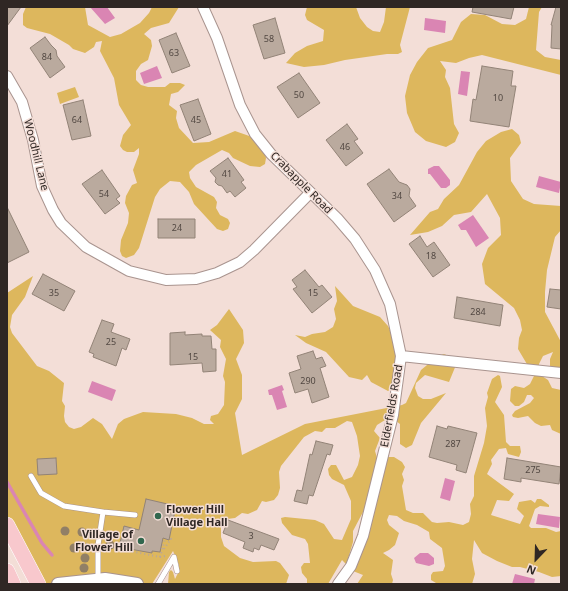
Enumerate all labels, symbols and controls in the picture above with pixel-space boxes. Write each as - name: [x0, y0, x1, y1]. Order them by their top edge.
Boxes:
- house number: 58: [264, 34, 274, 44]
- house number: 63: [169, 48, 179, 58]
- house number: 84: [42, 52, 52, 62]
- house number: 50: [294, 90, 304, 100]
- house number: 10: [493, 93, 503, 103]
- house number: 64: [72, 115, 82, 125]
- house number: 45: [191, 115, 201, 125]
- street label: Woodhill Lane: [21, 118, 51, 192]
- house number: 46: [340, 142, 350, 152]
- street label: Crabapple Road: [267, 149, 335, 217]
- house number: 41: [222, 169, 232, 179]
- house number: 54: [99, 189, 109, 199]
- house number: 34: [392, 191, 402, 201]
- house number: 24: [172, 223, 182, 233]
- house number: 18: [426, 251, 436, 261]
- house number: 35: [49, 288, 59, 298]
- house number: 15: [308, 288, 318, 298]
- house number: 284: [470, 307, 486, 317]
- house number: 25: [106, 337, 116, 347]
- house number: 15: [188, 352, 198, 362]
- street label: Elderfields Road: [378, 364, 406, 448]
- house number: 290: [300, 376, 316, 386]
- house number: 287: [445, 439, 461, 449]
- house number: 275: [525, 465, 541, 475]
- place label: Flower Hill Village Hall: [166, 503, 228, 529]
- marker: Flower Hill Village Hall: [153, 511, 163, 521]
- place label: Village of Flower Hill: [75, 528, 133, 554]
- house number: 3: [248, 531, 254, 541]
- marker: Village of Flower Hill: [136, 536, 146, 546]
- north arrow: [516, 539, 556, 579]
- text: N: [524, 562, 538, 579]

